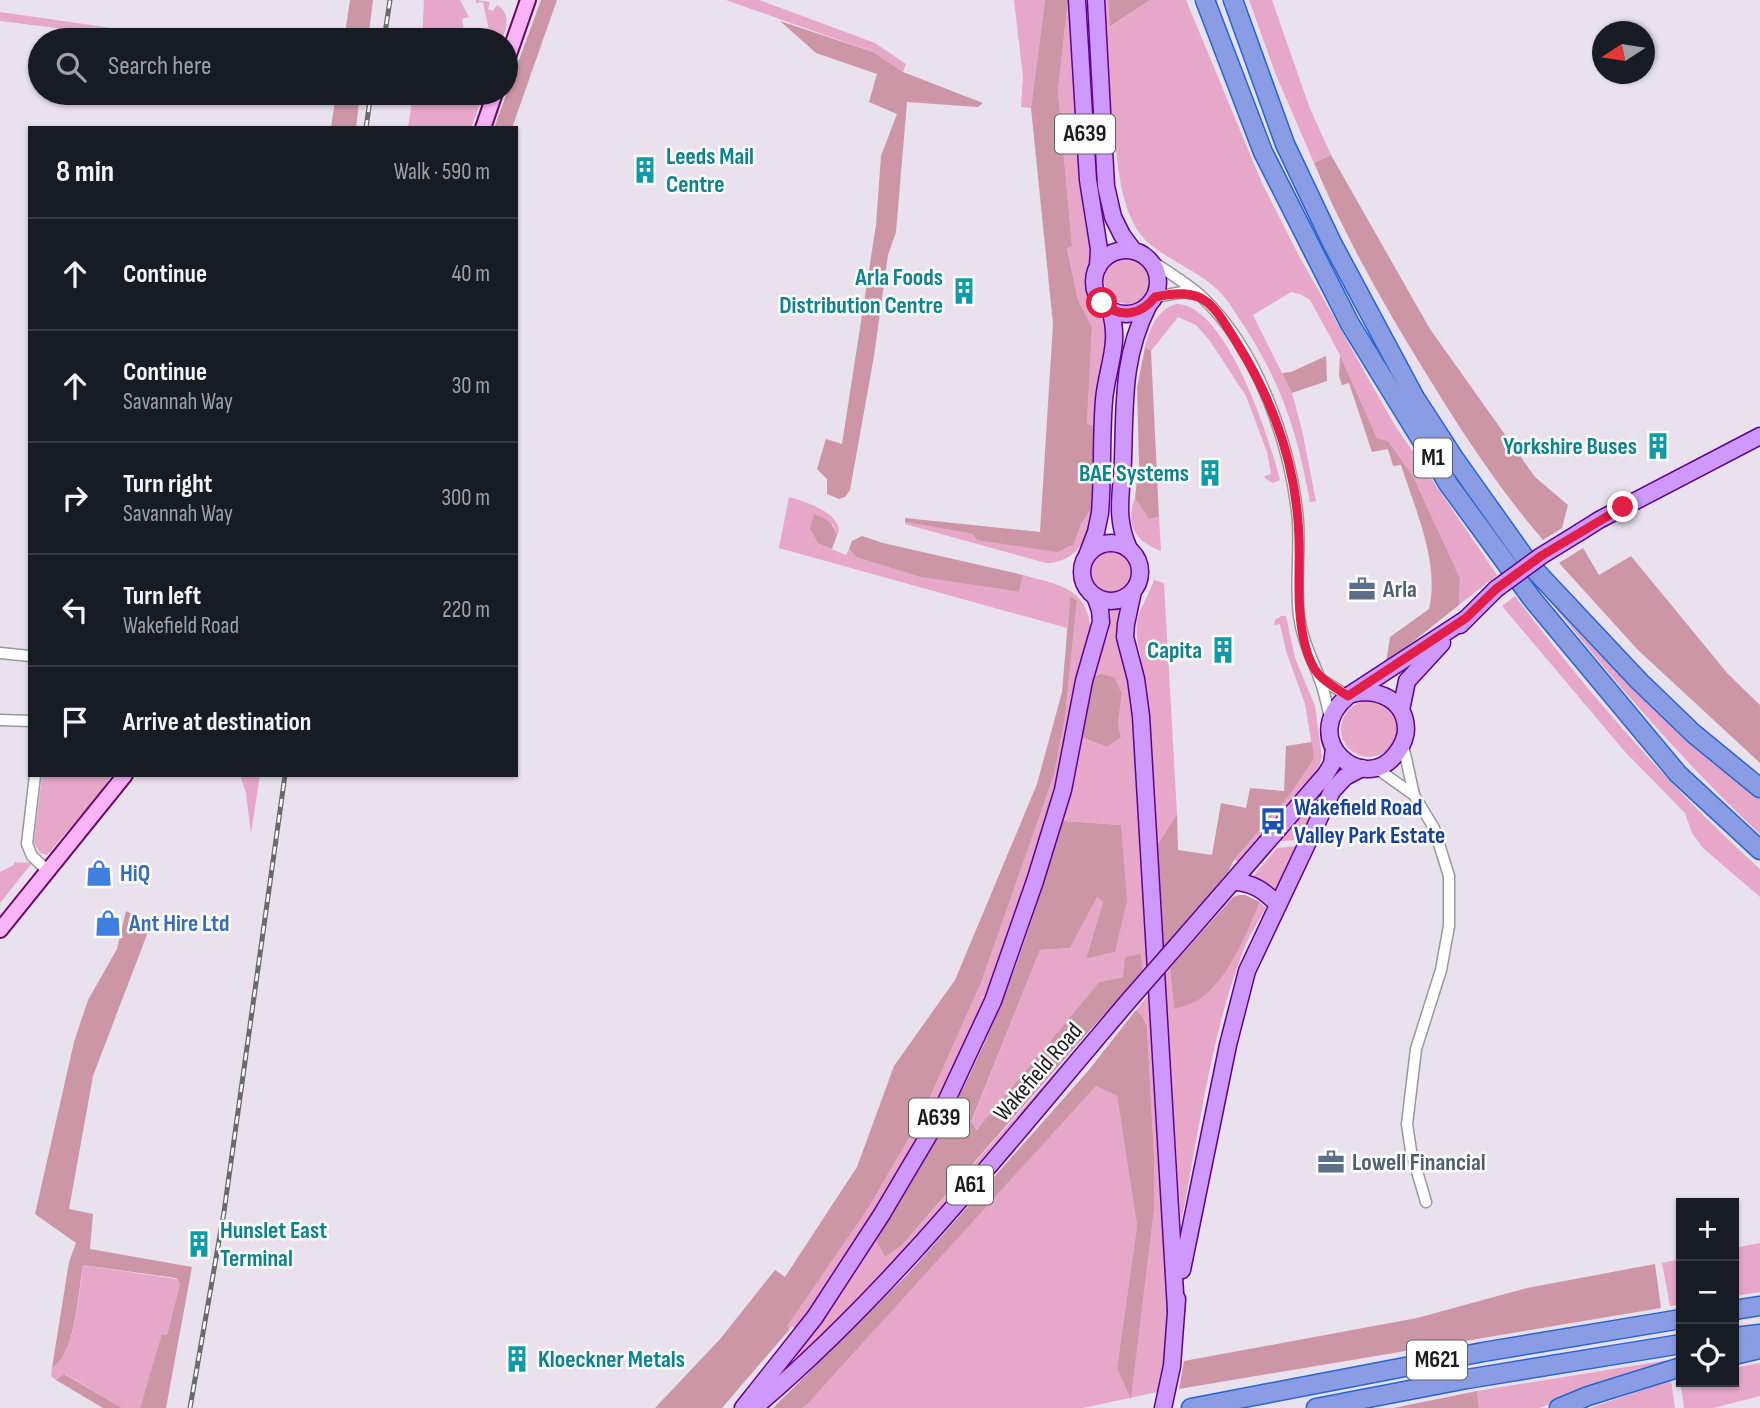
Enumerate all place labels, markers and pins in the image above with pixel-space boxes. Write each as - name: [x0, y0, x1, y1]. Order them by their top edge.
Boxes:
- place label: Leeds Mail Centre: [666, 142, 754, 199]
- building icon: Leeds Mail Centre: [630, 155, 660, 185]
- place label: Arla Foods Distribution Centre: [779, 263, 943, 320]
- building icon: Arla Foods Distribution Centre: [949, 276, 979, 306]
- building icon: Yorkshire Buses: [1643, 431, 1673, 461]
- place label: Yorkshire Buses: [1503, 432, 1637, 461]
- building icon: BAE Systems: [1195, 458, 1225, 488]
- place label: BAE Systems: [1079, 459, 1189, 488]
- office icon: Arla: [1347, 574, 1377, 604]
- place label: Arla: [1382, 575, 1417, 604]
- building icon: Capita: [1208, 635, 1238, 665]
- place label: Capita: [1147, 636, 1202, 665]
- place label: Wakefield Road Valley Park Estate: [1294, 793, 1445, 850]
- bus stop icon: Wakefield Road Valley Park Estate: [1258, 806, 1288, 836]
- shop icon: HiQ: [84, 858, 114, 888]
- place label: HiQ: [120, 859, 150, 888]
- shop icon: Ant Hire Ltd: [93, 908, 123, 938]
- place label: Ant Hire Ltd: [128, 909, 229, 938]
- office icon: Lowell Financial: [1316, 1147, 1346, 1177]
- place label: Lowell Financial: [1352, 1148, 1486, 1177]
- place label: Hunslet East Terminal: [220, 1216, 327, 1273]
- building icon: Hunslet East Terminal: [184, 1229, 214, 1259]
- building icon: Kloeckner Metals: [502, 1344, 532, 1374]
- place label: Kloeckner Metals: [538, 1345, 685, 1374]

